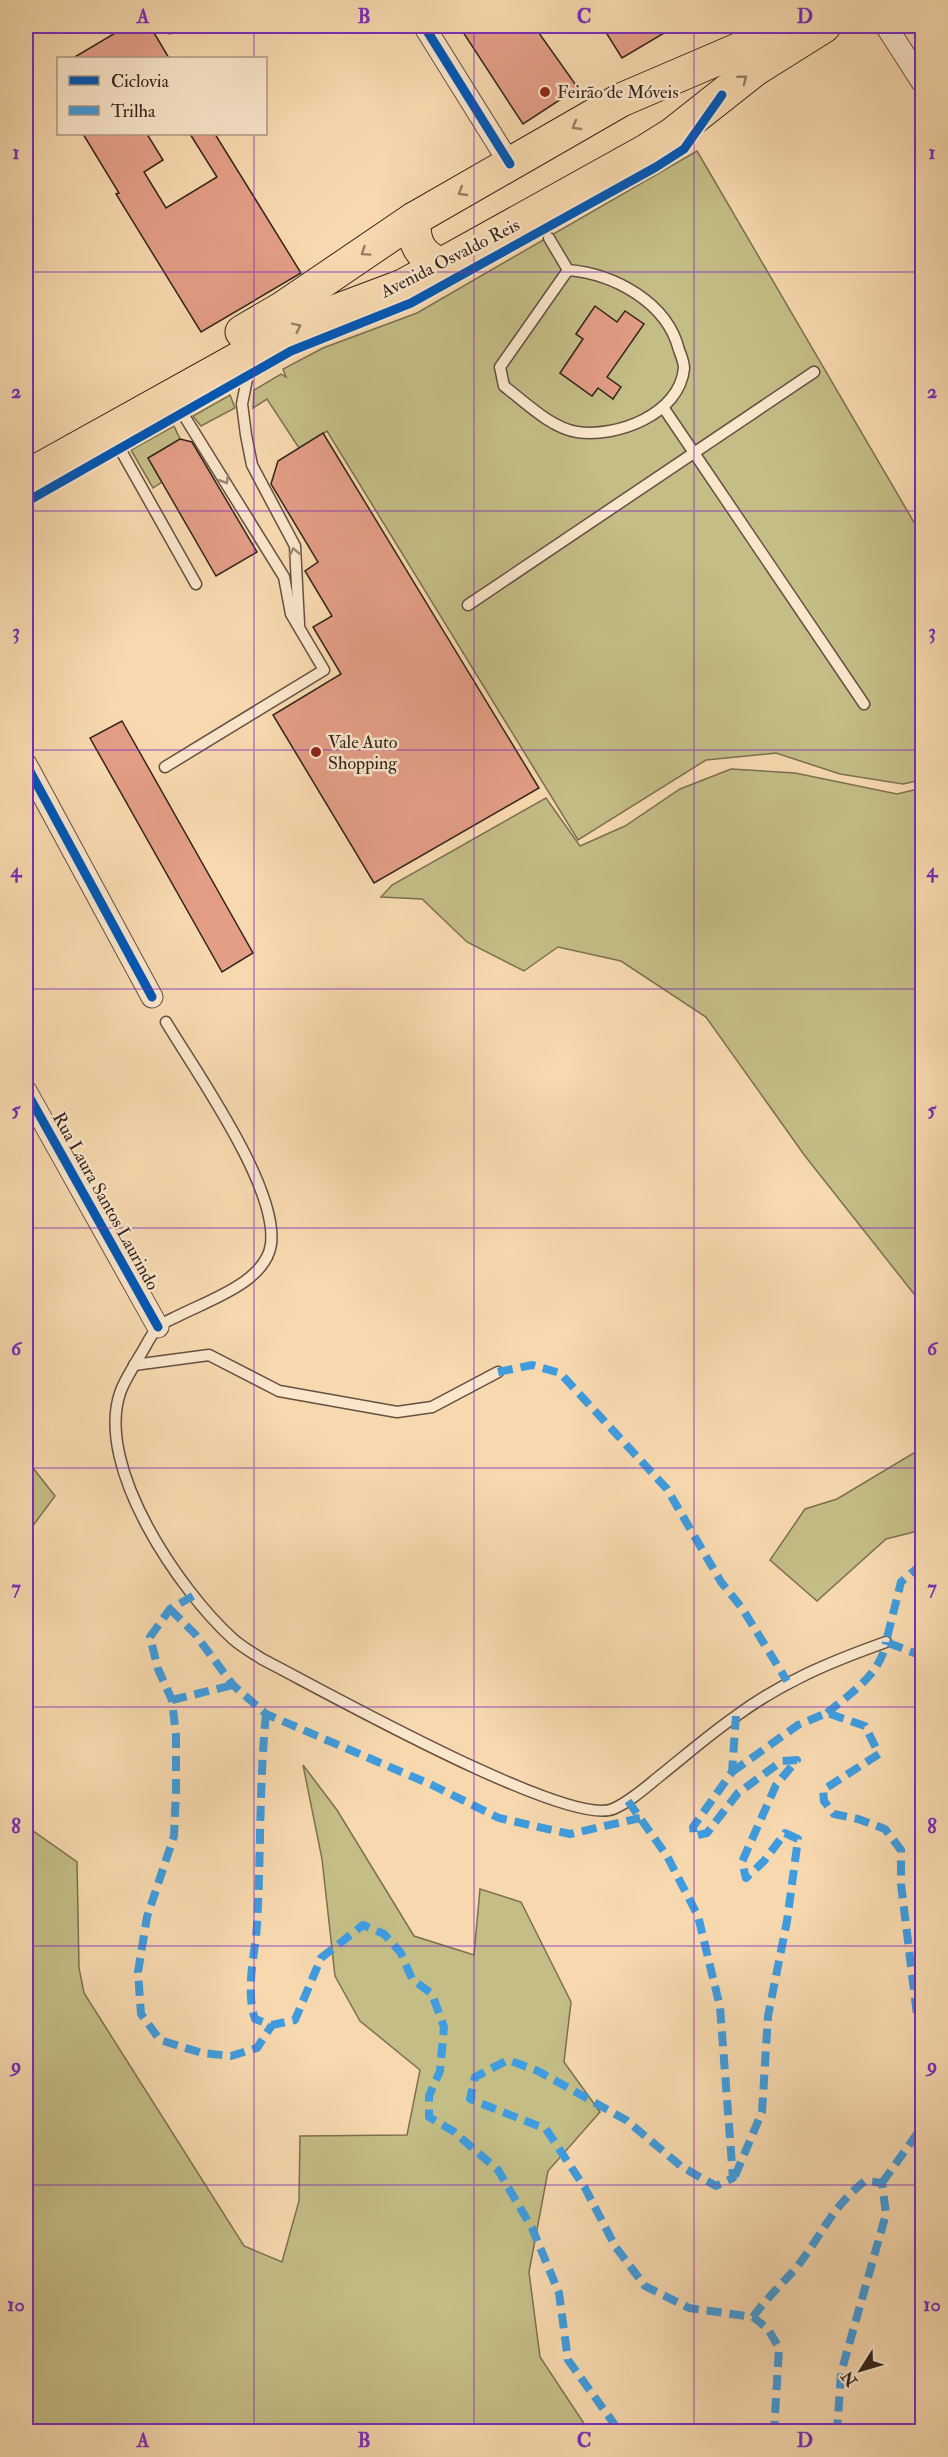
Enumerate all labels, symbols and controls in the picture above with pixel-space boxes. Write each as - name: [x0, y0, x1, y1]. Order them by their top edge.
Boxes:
- text: A: [136, 4, 150, 29]
- text: B: [357, 4, 371, 29]
- text: C: [577, 4, 591, 29]
- text: D: [797, 4, 813, 29]
- legend: [57, 57, 267, 135]
- text: Ciclovia: [111, 70, 170, 93]
- one-way arrow: [737, 75, 748, 86]
- place label: Feirão de Móveis: [557, 81, 679, 104]
- marker: Feirão de Móveis: [538, 85, 552, 99]
- text: Trilha: [111, 100, 156, 123]
- one-way arrow: [572, 119, 582, 130]
- text: 1: [12, 140, 20, 165]
- text: 1: [928, 140, 936, 165]
- one-way arrow: [458, 184, 468, 196]
- street label: Avenida Osvaldo Reis: [376, 213, 524, 304]
- one-way arrow: [361, 245, 372, 256]
- one-way arrow: [291, 323, 302, 334]
- text: 2: [11, 379, 21, 404]
- text: 2: [927, 379, 937, 404]
- one-way arrow: [218, 474, 229, 484]
- one-way arrow: [289, 547, 302, 557]
- text: 3: [12, 619, 20, 644]
- text: 3: [928, 619, 936, 644]
- place label: Vale Auto Shopping: [328, 731, 398, 775]
- marker: Vale Auto Shopping: [309, 745, 323, 759]
- text: 4: [10, 858, 23, 883]
- text: 4: [926, 858, 939, 883]
- text: 5: [12, 1097, 22, 1122]
- text: 5: [928, 1097, 938, 1122]
- street label: Rua Laura Santos Laurindo: [47, 1108, 164, 1295]
- text: 6: [11, 1336, 23, 1361]
- text: 6: [927, 1336, 939, 1361]
- text: 7: [11, 1575, 21, 1600]
- text: 7: [927, 1575, 937, 1600]
- text: 8: [11, 1814, 21, 1839]
- text: 8: [927, 1814, 937, 1839]
- text: 9: [9, 2053, 21, 2078]
- text: 9: [925, 2053, 937, 2078]
- text: 10: [7, 2292, 25, 2317]
- text: 10: [923, 2292, 941, 2317]
- north arrow: [831, 2340, 891, 2400]
- text: N: [837, 2366, 863, 2391]
- text: A: [136, 2428, 150, 2453]
- text: B: [357, 2428, 371, 2453]
- text: C: [577, 2428, 591, 2453]
- text: D: [797, 2428, 813, 2453]

